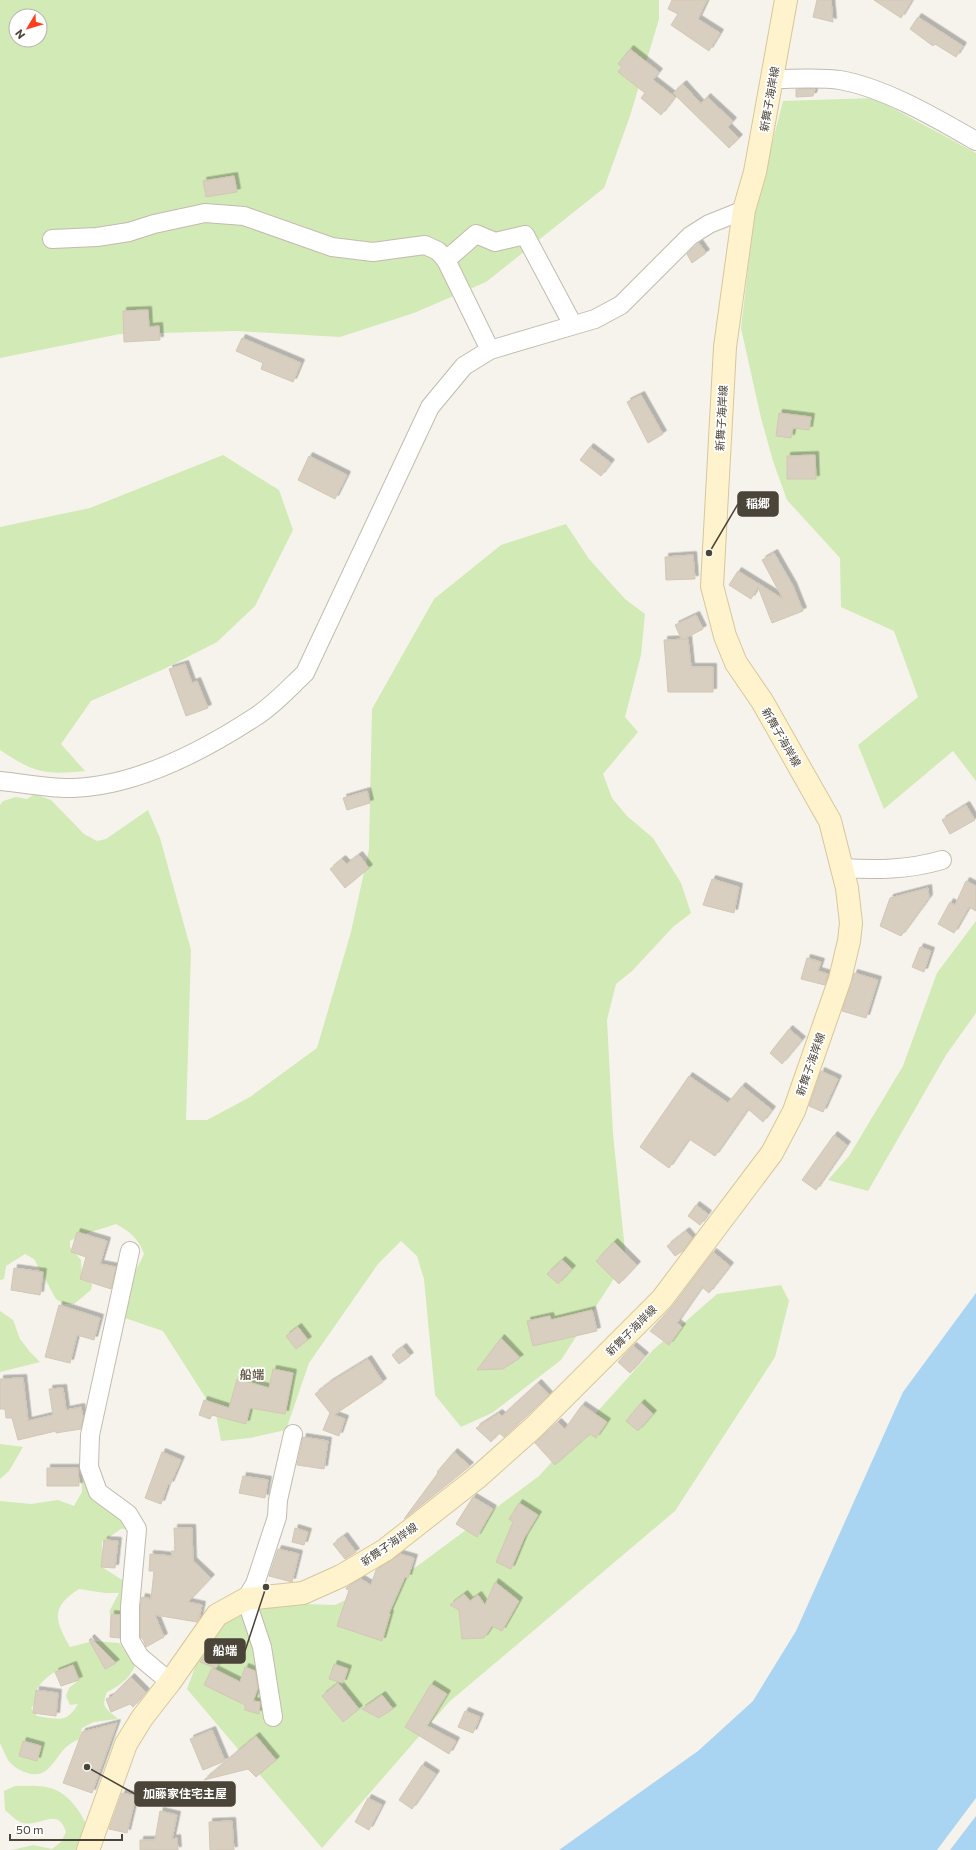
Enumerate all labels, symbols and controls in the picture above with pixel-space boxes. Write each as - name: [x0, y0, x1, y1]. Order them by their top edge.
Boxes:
- north arrow: [8, 8, 48, 48]
- text: N: [12, 27, 27, 42]
- street label: 新舞子海岸線: [757, 65, 781, 133]
- street label: 新舞子海岸線: [713, 385, 729, 451]
- callout: 稲郷: [738, 492, 778, 516]
- text: 稲郷: [746, 496, 770, 510]
- street label: 新舞子海岸線: [760, 705, 804, 769]
- street label: 新舞子海岸線: [793, 1031, 827, 1097]
- street label: 新舞子海岸線: [603, 1302, 659, 1358]
- district label: 船端: [240, 1367, 264, 1381]
- street label: 新舞子海岸線: [358, 1520, 420, 1568]
- callout: 船端: [205, 1639, 245, 1663]
- text: 船端: [213, 1643, 237, 1657]
- callout: 加藤家住宅主屋: [135, 1782, 235, 1806]
- text: 加藤家住宅主屋: [143, 1786, 227, 1800]
- scale bar: [10, 1816, 122, 1842]
- text: 50 m: [16, 1822, 44, 1836]

